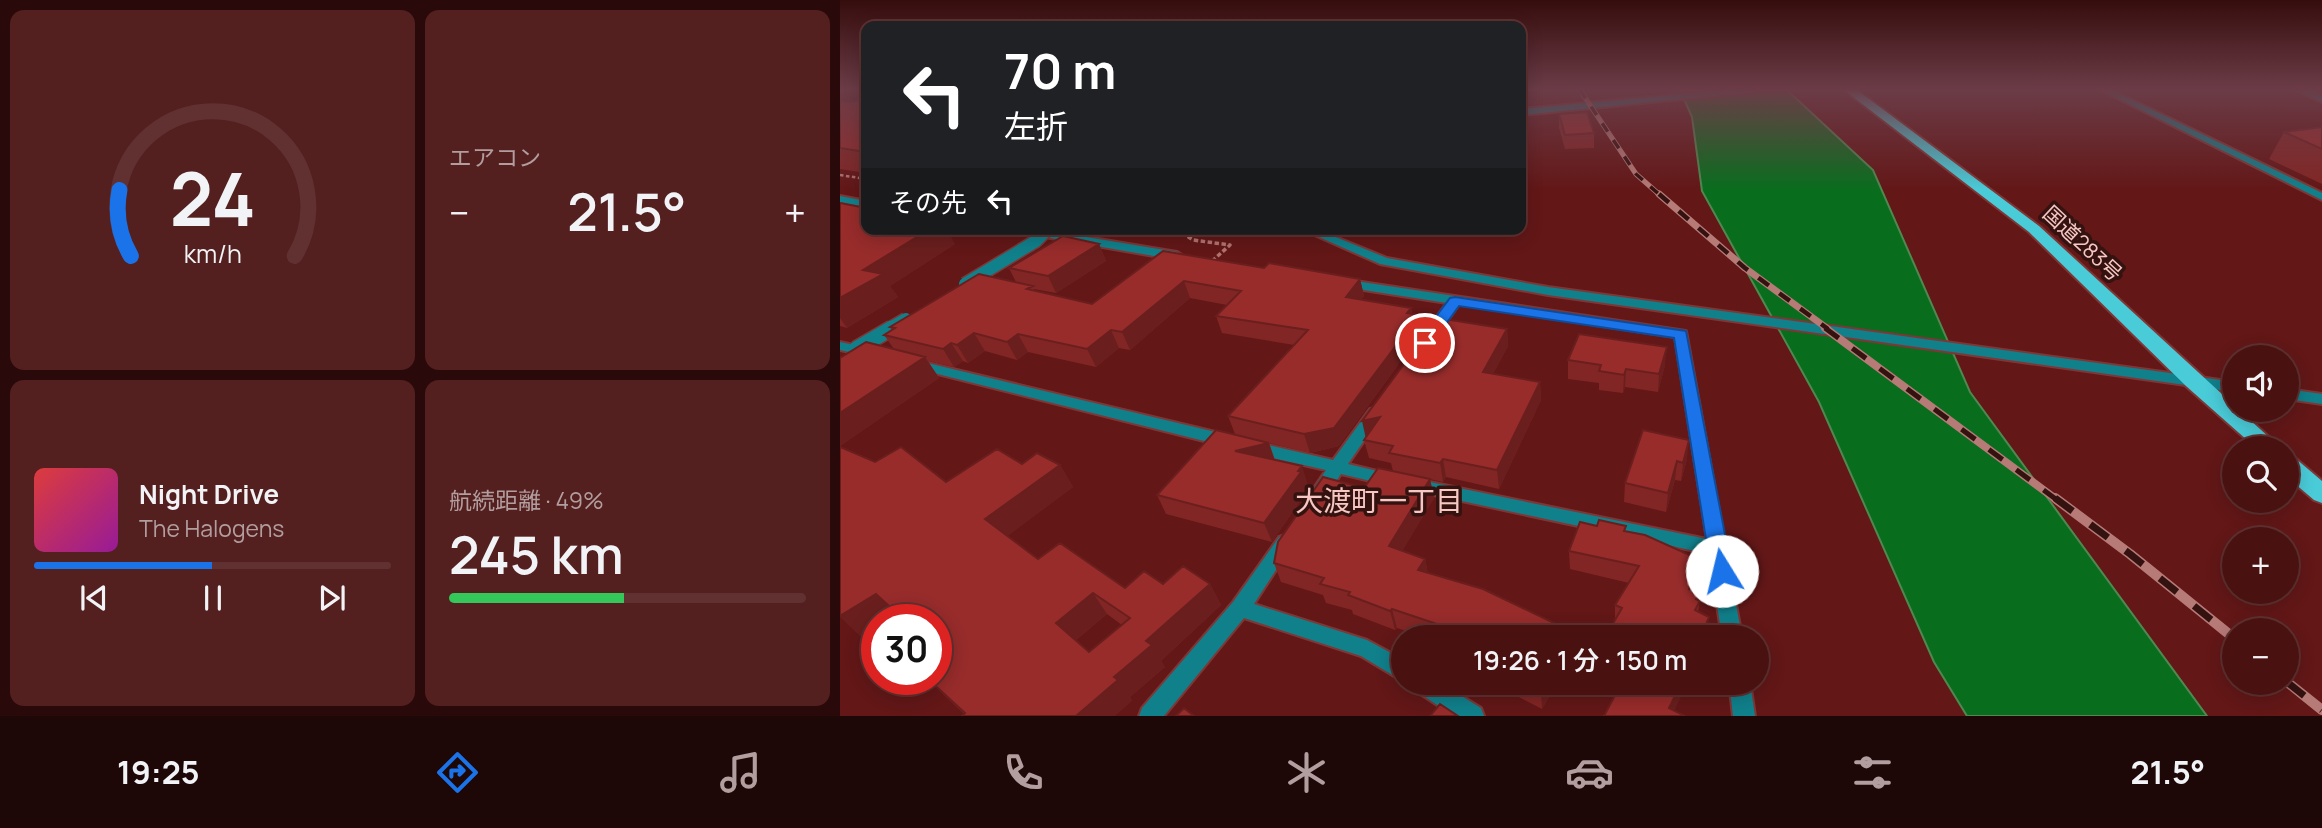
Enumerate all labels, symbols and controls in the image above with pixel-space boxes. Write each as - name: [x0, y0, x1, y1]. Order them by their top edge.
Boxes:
- text: 70 m: [1004, 37, 1116, 104]
- icon: left: [889, 49, 980, 140]
- text: 左折: [1004, 104, 1068, 148]
- text: エアコン: [449, 141, 541, 173]
- text: 24: [169, 148, 256, 248]
- text: 21.5°: [567, 176, 686, 247]
- icon: left: [981, 182, 1019, 220]
- text: その先: [889, 184, 967, 220]
- text: −: [449, 186, 470, 238]
- text: +: [784, 186, 806, 238]
- street label: 国道283号: [2037, 199, 2129, 287]
- text: km/h: [183, 236, 242, 271]
- pin: [1395, 313, 1455, 373]
- icon: arrive: [1406, 324, 1444, 362]
- map controls: [2222, 345, 2299, 695]
- button: sound: [2222, 345, 2299, 422]
- button: search: [2222, 436, 2299, 513]
- text: Night Drive: [139, 476, 279, 512]
- district label: 大渡町一丁目: [1295, 481, 1463, 519]
- text: 航続距離 · 49%: [449, 484, 604, 516]
- text: The Halogens: [139, 512, 284, 544]
- text: 245 km: [449, 519, 624, 590]
- button: +: [2222, 527, 2299, 604]
- position arrow: [1685, 534, 1759, 608]
- icon: previous: [75, 579, 113, 617]
- icon: pause: [194, 579, 232, 617]
- icon: next: [313, 579, 351, 617]
- speed limit sign: 30: [861, 604, 952, 695]
- button: −: [2222, 618, 2299, 695]
- text: 19:26 · 1 分 · 150 m: [1473, 642, 1687, 678]
- icon: directions: [433, 748, 482, 797]
- icon: music: [716, 748, 765, 797]
- icon: phone: [999, 748, 1048, 797]
- icon: climate: [1282, 748, 1331, 797]
- icon: car: [1565, 748, 1614, 797]
- icon: filters: [1848, 748, 1897, 797]
- text: 19:25: [117, 750, 200, 794]
- text: 21.5°: [2130, 750, 2205, 794]

